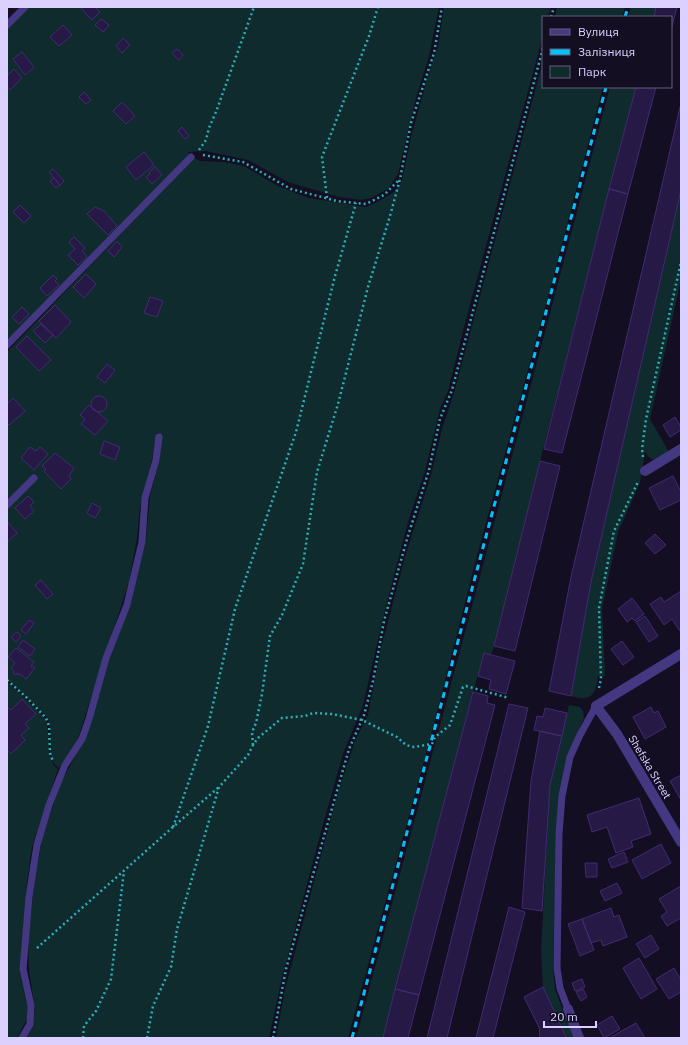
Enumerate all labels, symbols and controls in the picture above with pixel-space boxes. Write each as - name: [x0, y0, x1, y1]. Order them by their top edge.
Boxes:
- legend: [542, 16, 672, 88]
- text: Вулиця: [578, 24, 619, 39]
- text: Залізниця: [578, 44, 635, 59]
- text: Парк: [578, 64, 607, 79]
- street label: Shefska Street: [625, 733, 675, 802]
- scale bar: [544, 1003, 596, 1029]
- text: 20 m: [550, 1009, 578, 1024]

